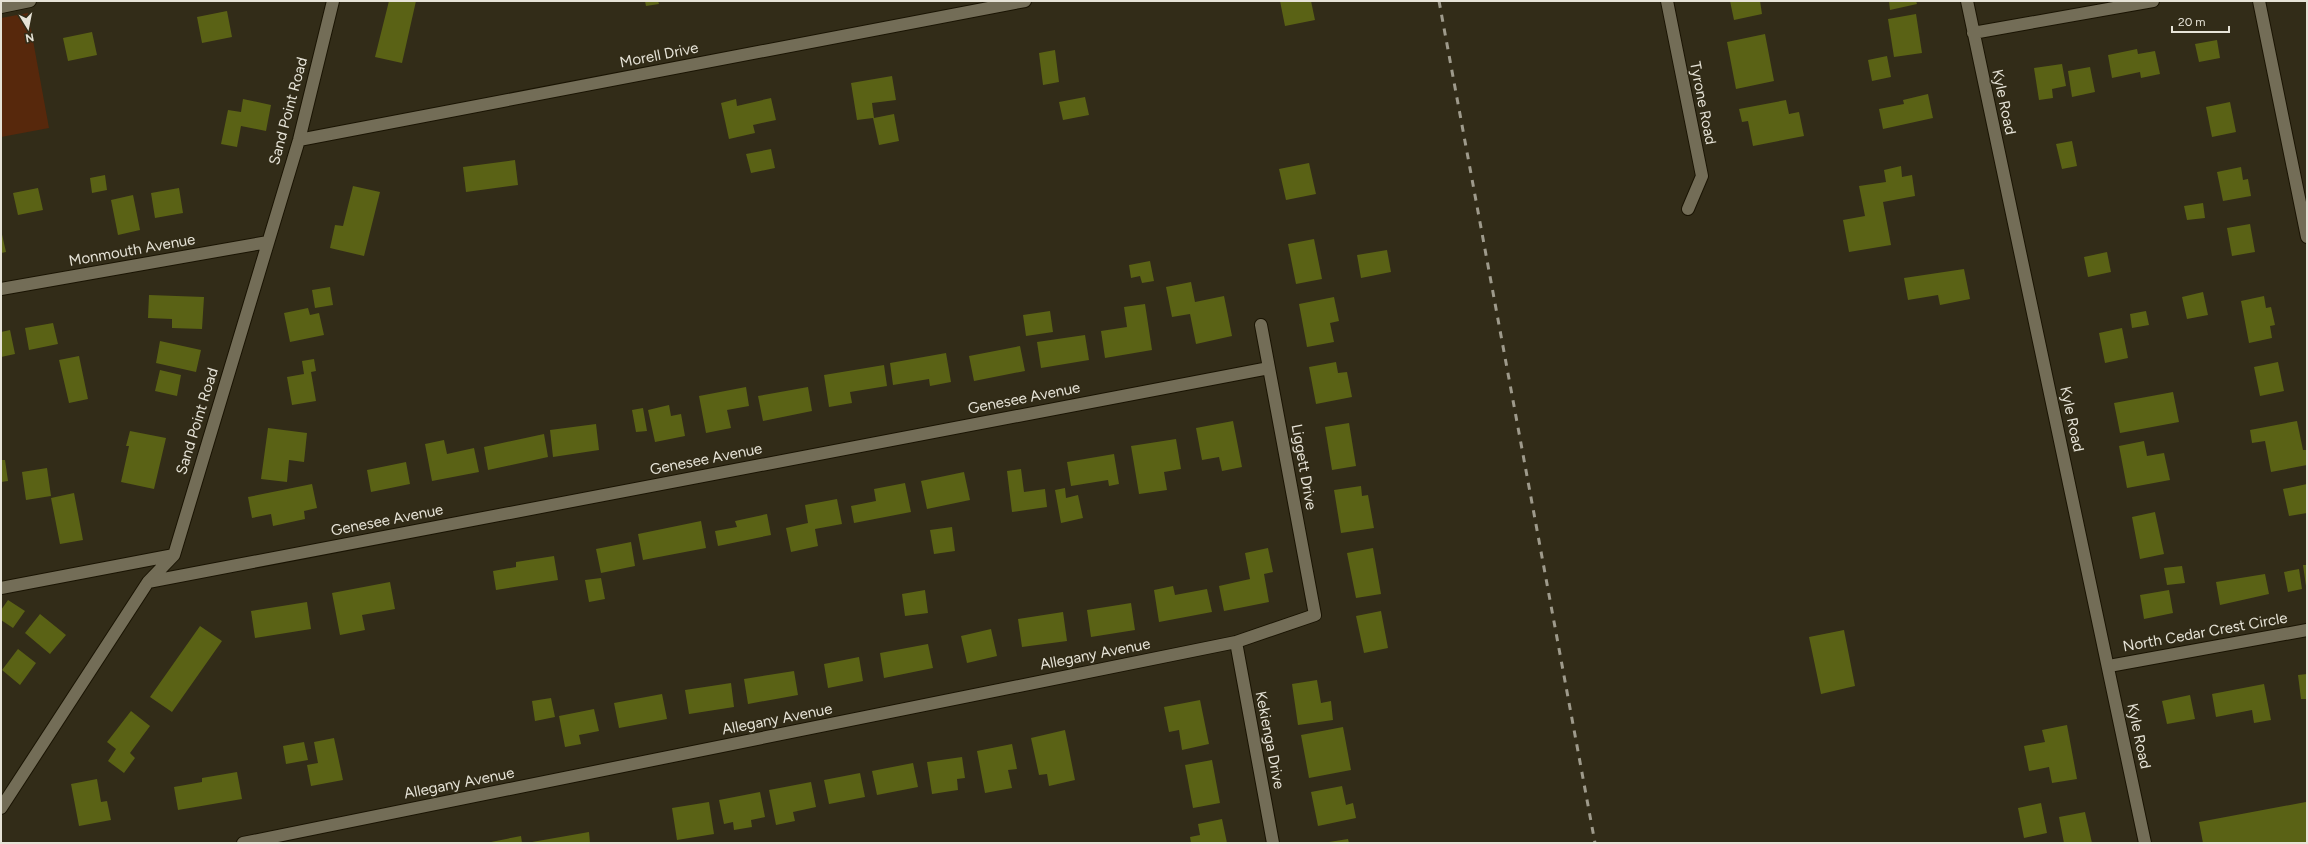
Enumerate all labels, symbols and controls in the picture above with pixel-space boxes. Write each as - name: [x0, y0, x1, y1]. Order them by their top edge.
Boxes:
- north arrow: [8, 8, 48, 48]
- scale bar: [2172, 8, 2229, 34]
- text: 20 m: [2178, 15, 2206, 29]
- text: N: [24, 30, 35, 44]
- street label: Morell Drive: [618, 39, 700, 71]
- street label: Sand Point Road: [265, 55, 311, 167]
- street label: Tyrone Road: [1686, 60, 1720, 146]
- street label: Kyle Road: [1988, 68, 2020, 136]
- street label: Monmouth Avenue: [67, 230, 197, 270]
- street label: Sand Point Road: [172, 365, 222, 477]
- street label: Genesee Avenue: [966, 378, 1082, 418]
- street label: Kyle Road: [2056, 385, 2088, 453]
- street label: Liggett Drive: [1288, 423, 1320, 511]
- street label: Genesee Avenue: [648, 439, 764, 479]
- street label: Genesee Avenue: [329, 500, 445, 540]
- street label: North Cedar Crest Circle: [2121, 609, 2289, 655]
- street label: Allegany Avenue: [1038, 634, 1152, 674]
- street label: Kekienga Drive: [1252, 690, 1288, 790]
- street label: Allegany Avenue: [720, 699, 834, 739]
- street label: Kyle Road: [2123, 702, 2155, 770]
- street label: Allegany Avenue: [402, 763, 516, 803]

